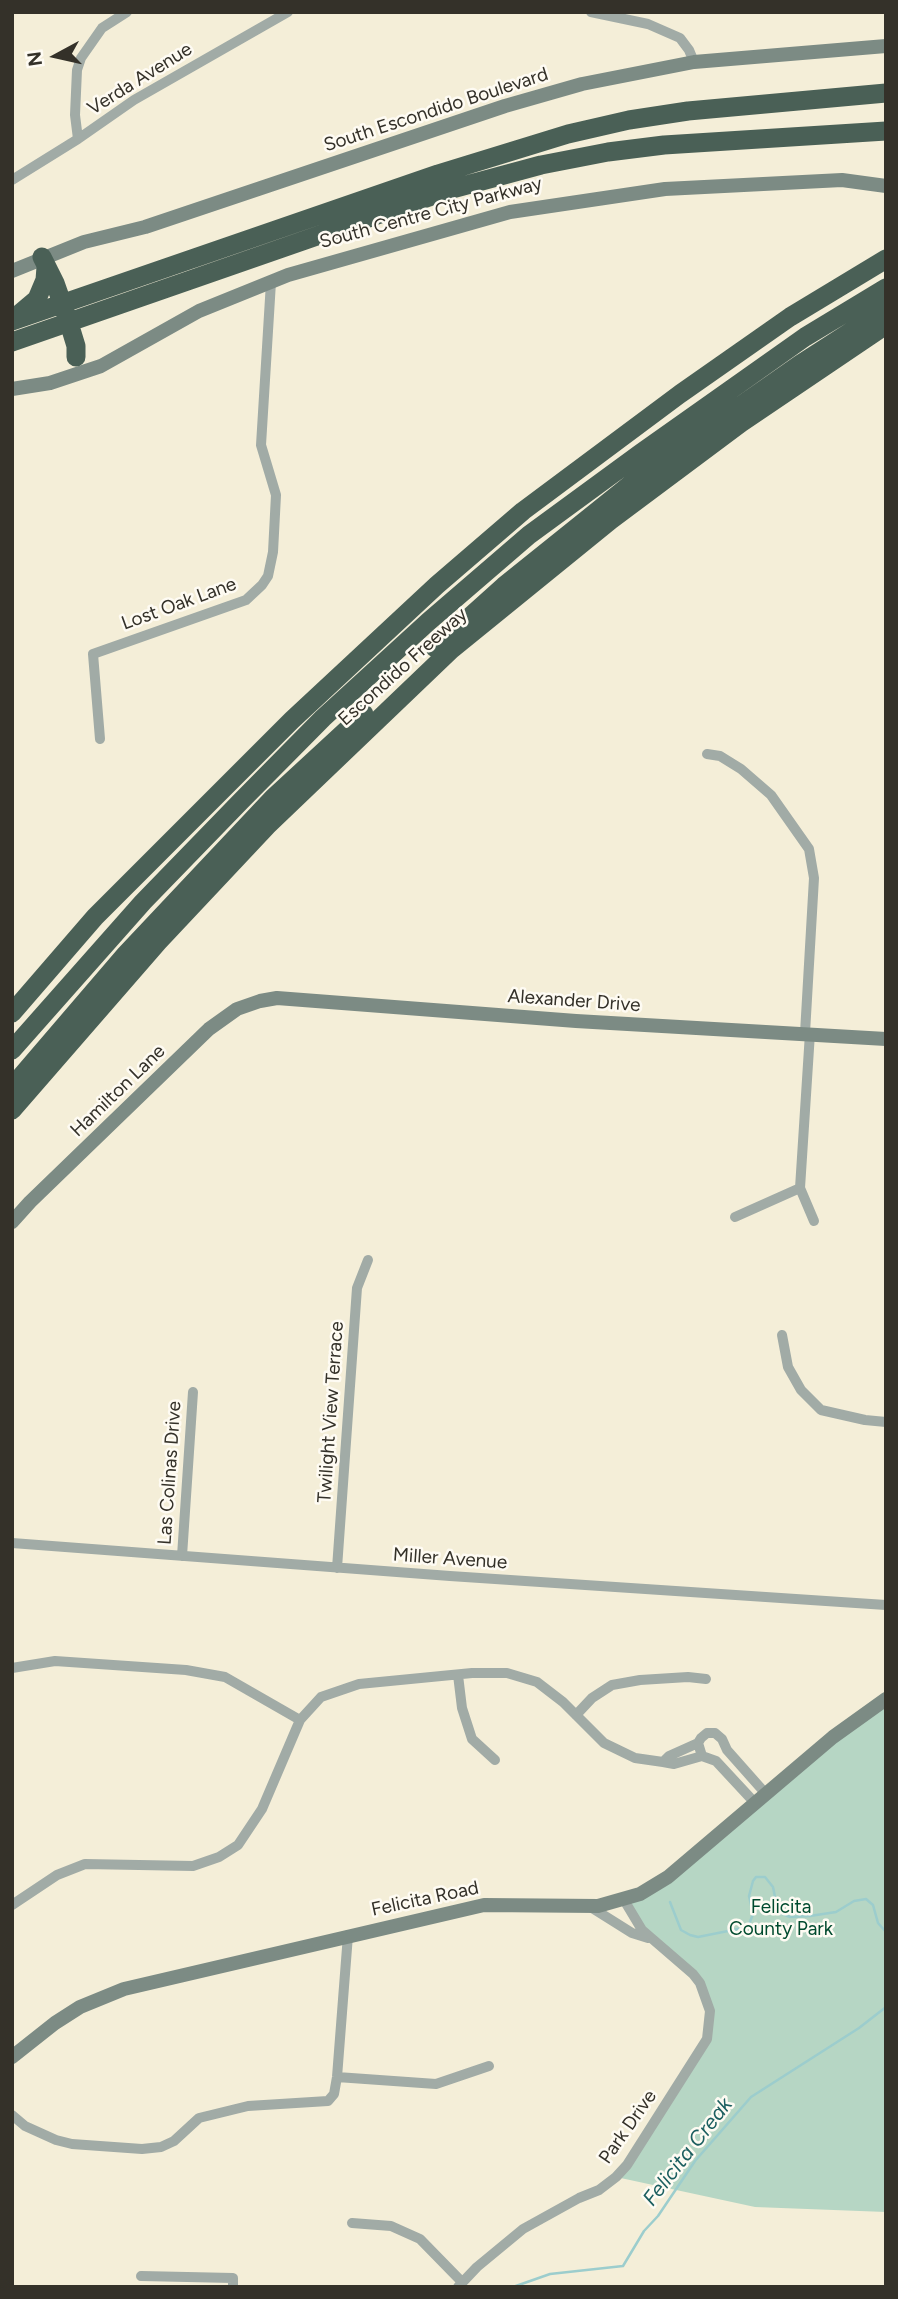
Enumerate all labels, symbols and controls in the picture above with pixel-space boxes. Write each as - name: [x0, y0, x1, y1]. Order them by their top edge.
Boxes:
- north arrow: [21, 21, 91, 91]
- street label: Verda Avenue: [84, 38, 196, 120]
- text: N: [22, 50, 47, 68]
- street label: South Escondido Boulevard: [321, 63, 551, 157]
- street label: South Centre City Parkway: [317, 172, 545, 254]
- street label: Lost Oak Lane: [118, 573, 240, 635]
- street label: Escondido Freeway: [334, 603, 472, 731]
- street label: Alexander Drive: [507, 985, 641, 1017]
- street label: Hamilton Lane: [66, 1040, 170, 1142]
- street label: Twilight View Terrace: [313, 1320, 349, 1504]
- street label: Las Colinas Drive: [154, 1400, 186, 1546]
- street label: Miller Avenue: [392, 1544, 508, 1574]
- street label: Felicita Road: [369, 1877, 481, 1921]
- park label: Felicita County Park: [729, 1896, 833, 1940]
- street label: Park Drive: [594, 2086, 662, 2168]
- water label: Felicita Creak: [638, 2093, 738, 2211]

